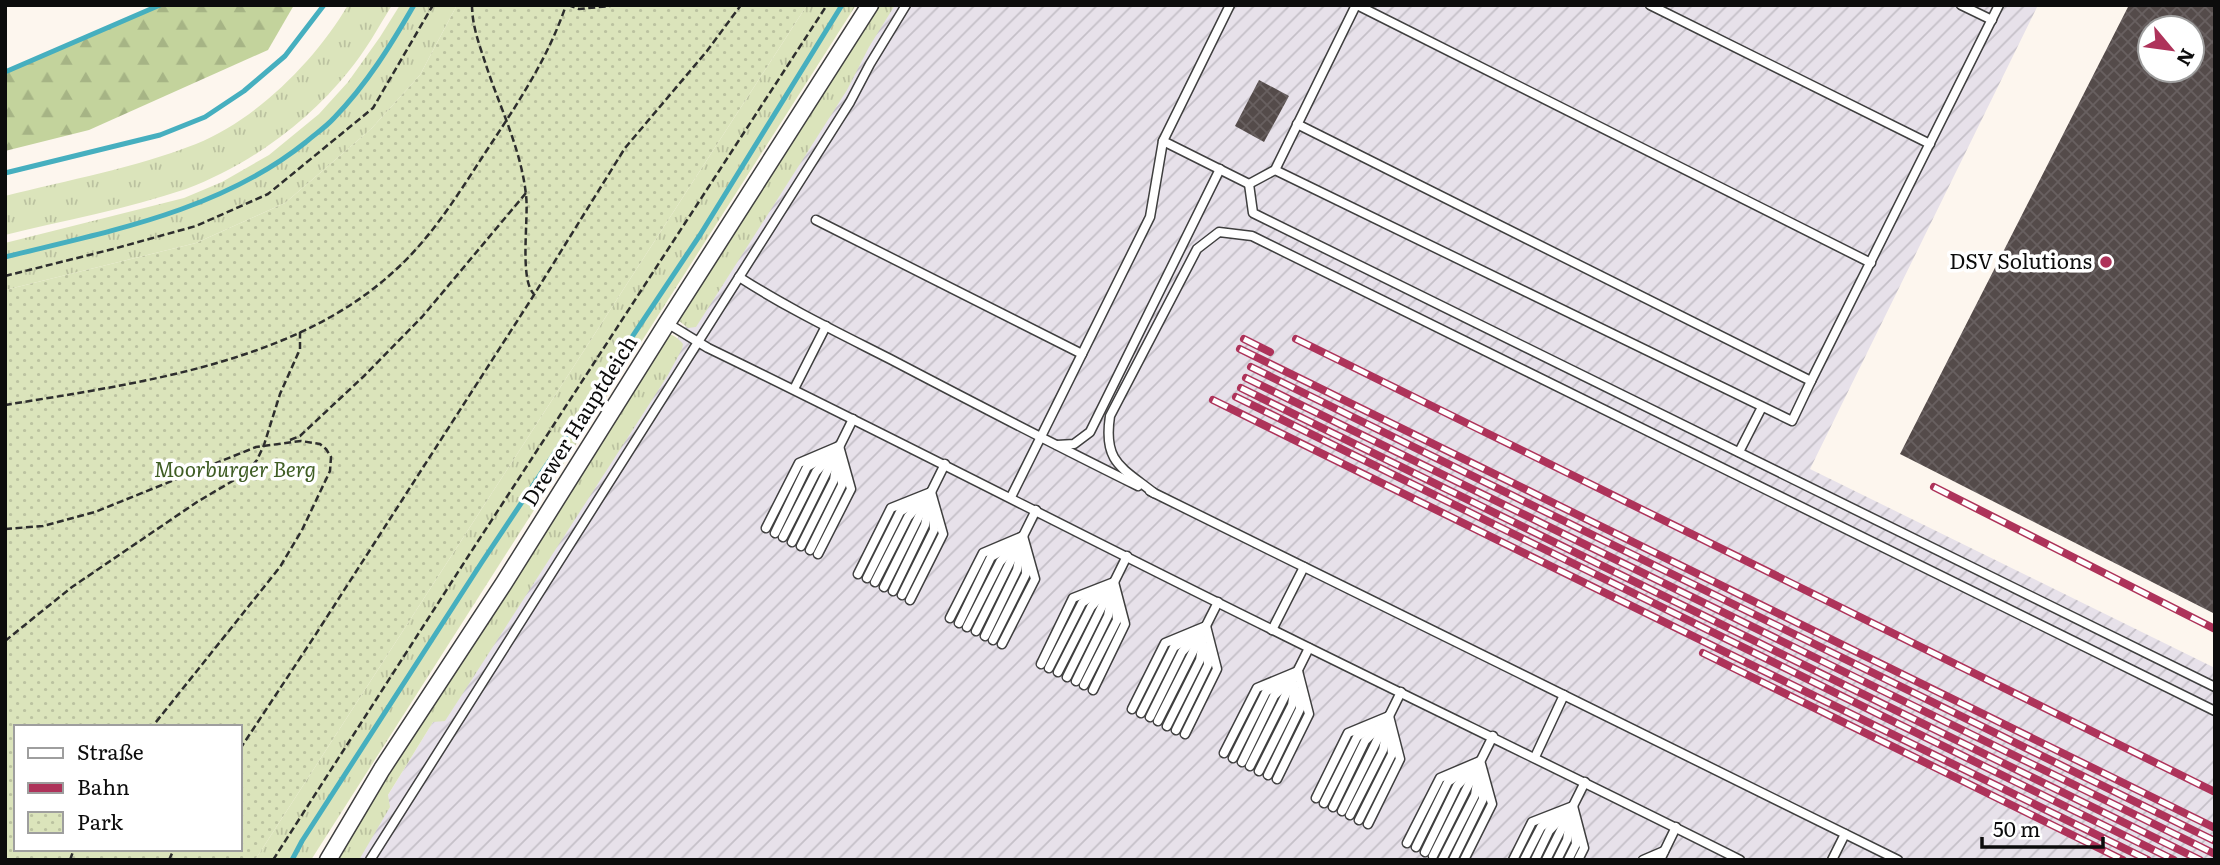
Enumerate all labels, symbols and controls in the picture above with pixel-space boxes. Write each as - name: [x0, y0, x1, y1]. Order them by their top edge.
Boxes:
- north arrow: [2136, 14, 2206, 84]
- text: N: [2171, 44, 2203, 72]
- place label: DSV Solutions: [1949, 244, 2092, 275]
- marker: DSV Solutions: [2098, 254, 2114, 270]
- street label: Drewer Hauptdeich: [513, 328, 643, 511]
- park label: Moorburger Berg: [154, 452, 316, 483]
- legend: [14, 725, 242, 851]
- text: Straße: [77, 735, 144, 766]
- text: Bahn: [77, 770, 130, 801]
- text: Park: [77, 805, 123, 836]
- scale bar: [1982, 806, 2103, 850]
- text: 50 m: [1993, 812, 2040, 843]

